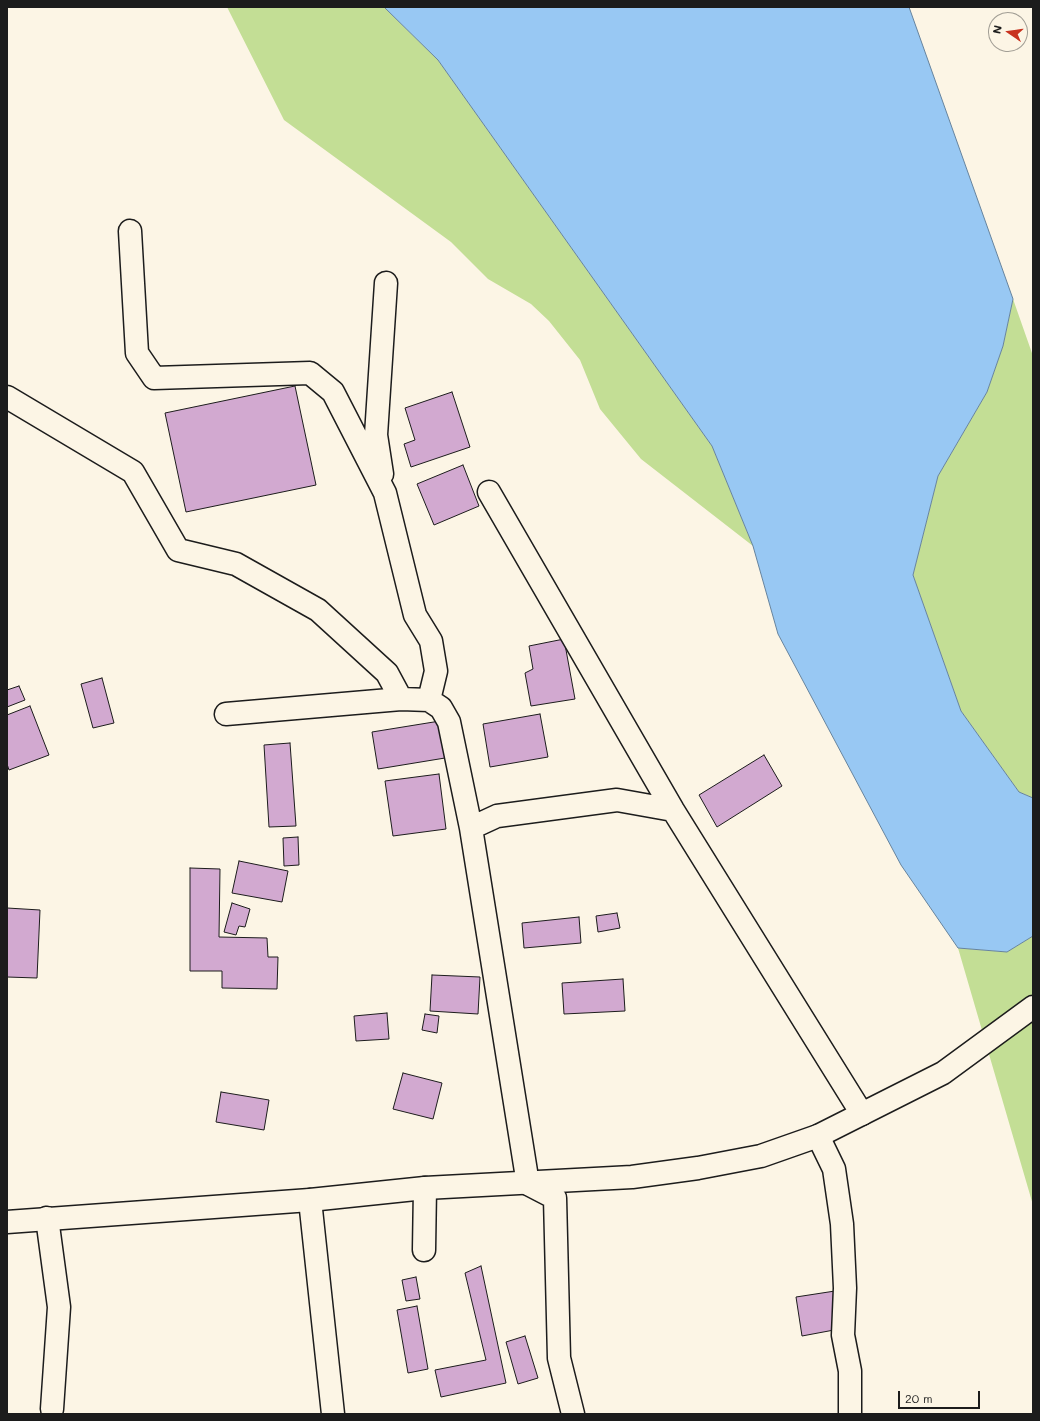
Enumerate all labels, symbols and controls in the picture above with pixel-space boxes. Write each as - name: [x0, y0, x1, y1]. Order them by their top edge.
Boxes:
- north arrow: [988, 12, 1028, 52]
- text: N: [989, 24, 1005, 35]
- scale bar: [900, 1383, 982, 1409]
- text: 20 m: [905, 1390, 933, 1406]

